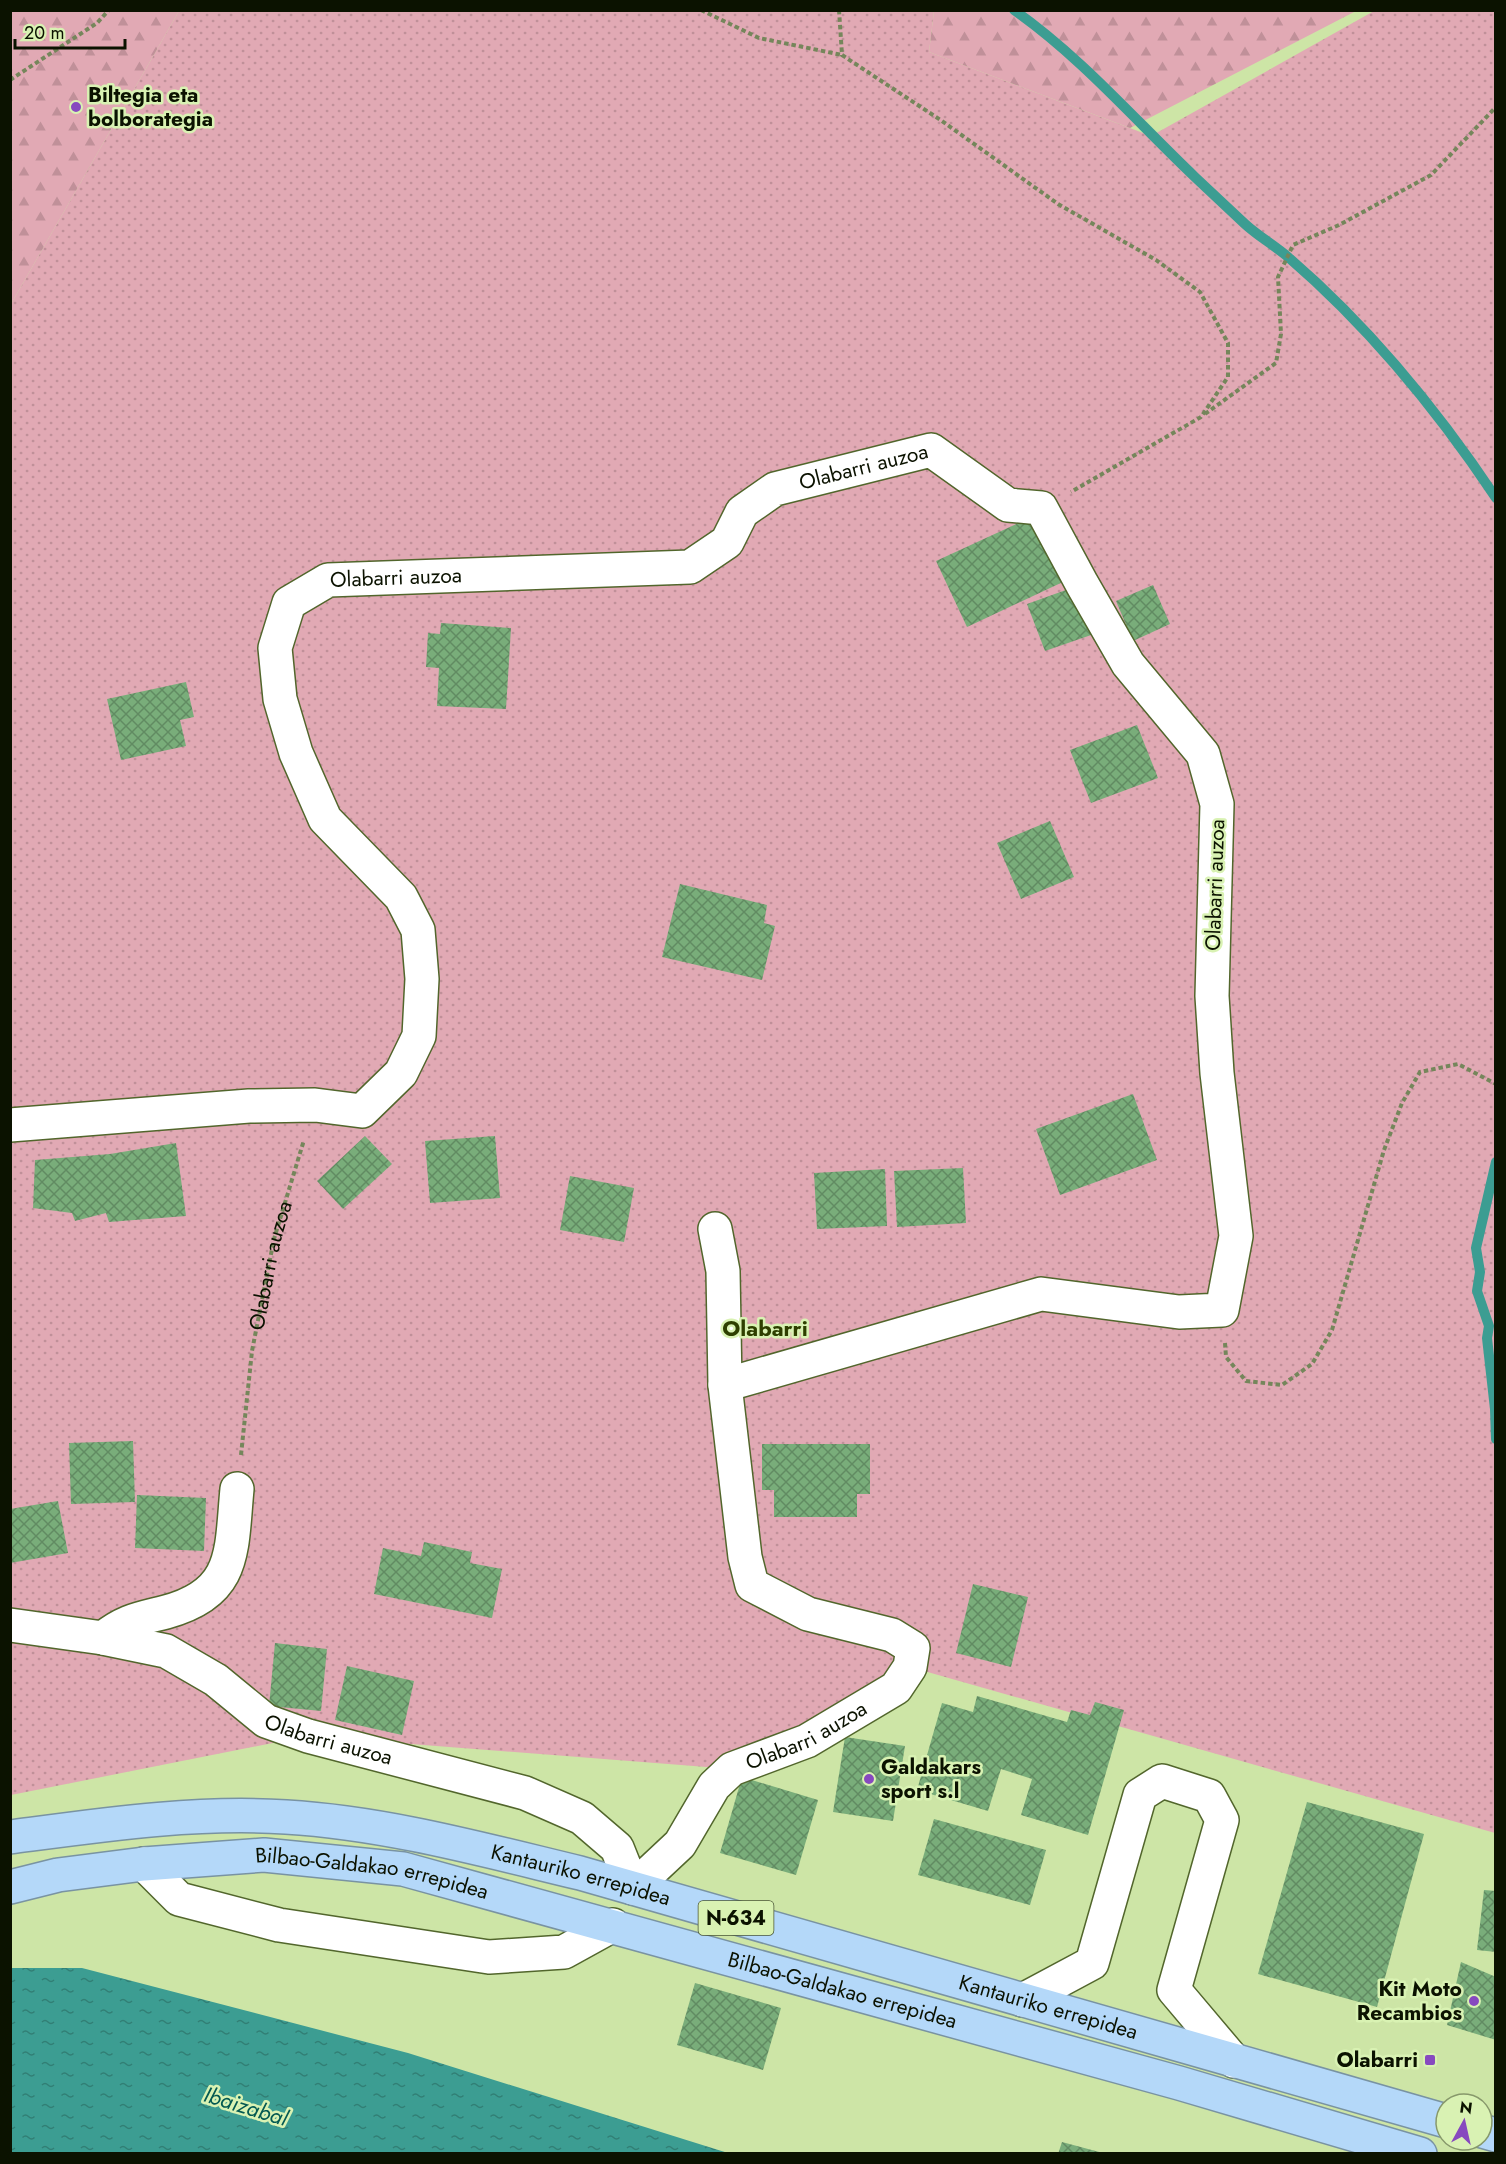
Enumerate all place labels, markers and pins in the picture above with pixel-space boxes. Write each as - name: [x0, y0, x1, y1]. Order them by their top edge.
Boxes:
- place label: Biltegia eta bolborategia: [88, 80, 213, 134]
- marker: Biltegia eta bolborategia: [69, 100, 83, 114]
- place label: Galdakars sport s.l: [881, 1752, 981, 1806]
- marker: Galdakars sport s.l: [862, 1772, 876, 1786]
- place label: Kit Moto Recambios: [1357, 1974, 1462, 2028]
- marker: Kit Moto Recambios: [1467, 1994, 1481, 2008]
- place label: Olabarri: [1336, 2045, 1418, 2075]
- marker: Olabarri: [1423, 2053, 1437, 2067]

